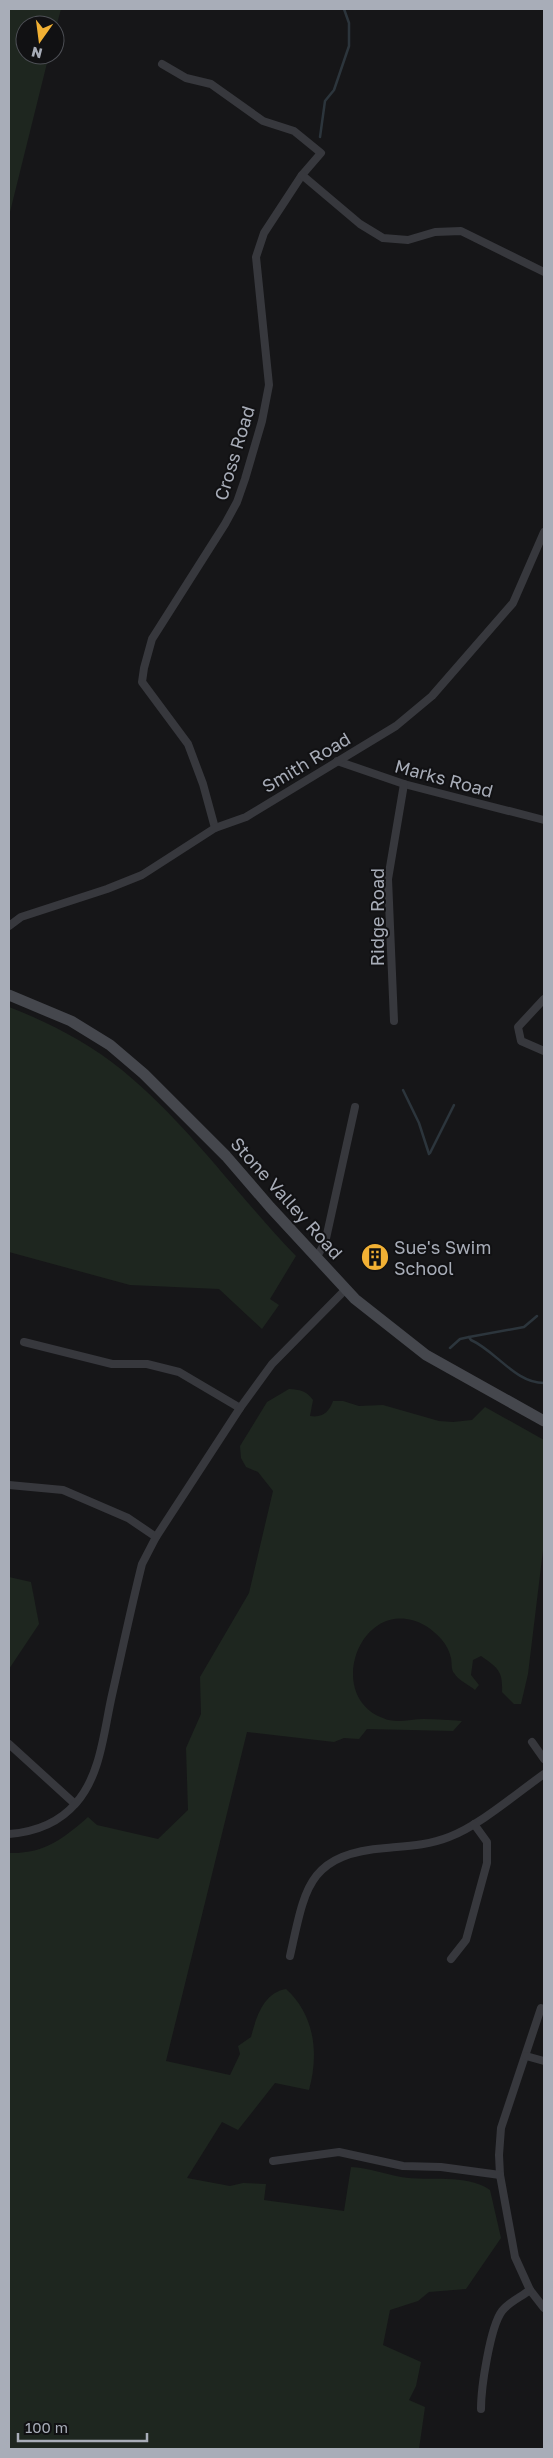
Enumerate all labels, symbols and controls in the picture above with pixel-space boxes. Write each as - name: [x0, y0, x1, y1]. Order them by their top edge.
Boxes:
- north arrow: [15, 15, 65, 65]
- text: N: [30, 44, 44, 63]
- street label: Cross Road: [209, 403, 259, 503]
- street label: Smith Road: [258, 727, 354, 797]
- street label: Marks Road: [392, 754, 496, 802]
- street label: Ridge Road: [366, 868, 388, 966]
- street label: Stone Valley Road: [226, 1133, 348, 1263]
- place label: Sue's Swim School: [394, 1236, 491, 1279]
- building icon: Sue's Swim School: [360, 1242, 390, 1272]
- scale bar: [18, 2410, 146, 2442]
- text: 100 m: [25, 2418, 68, 2436]

